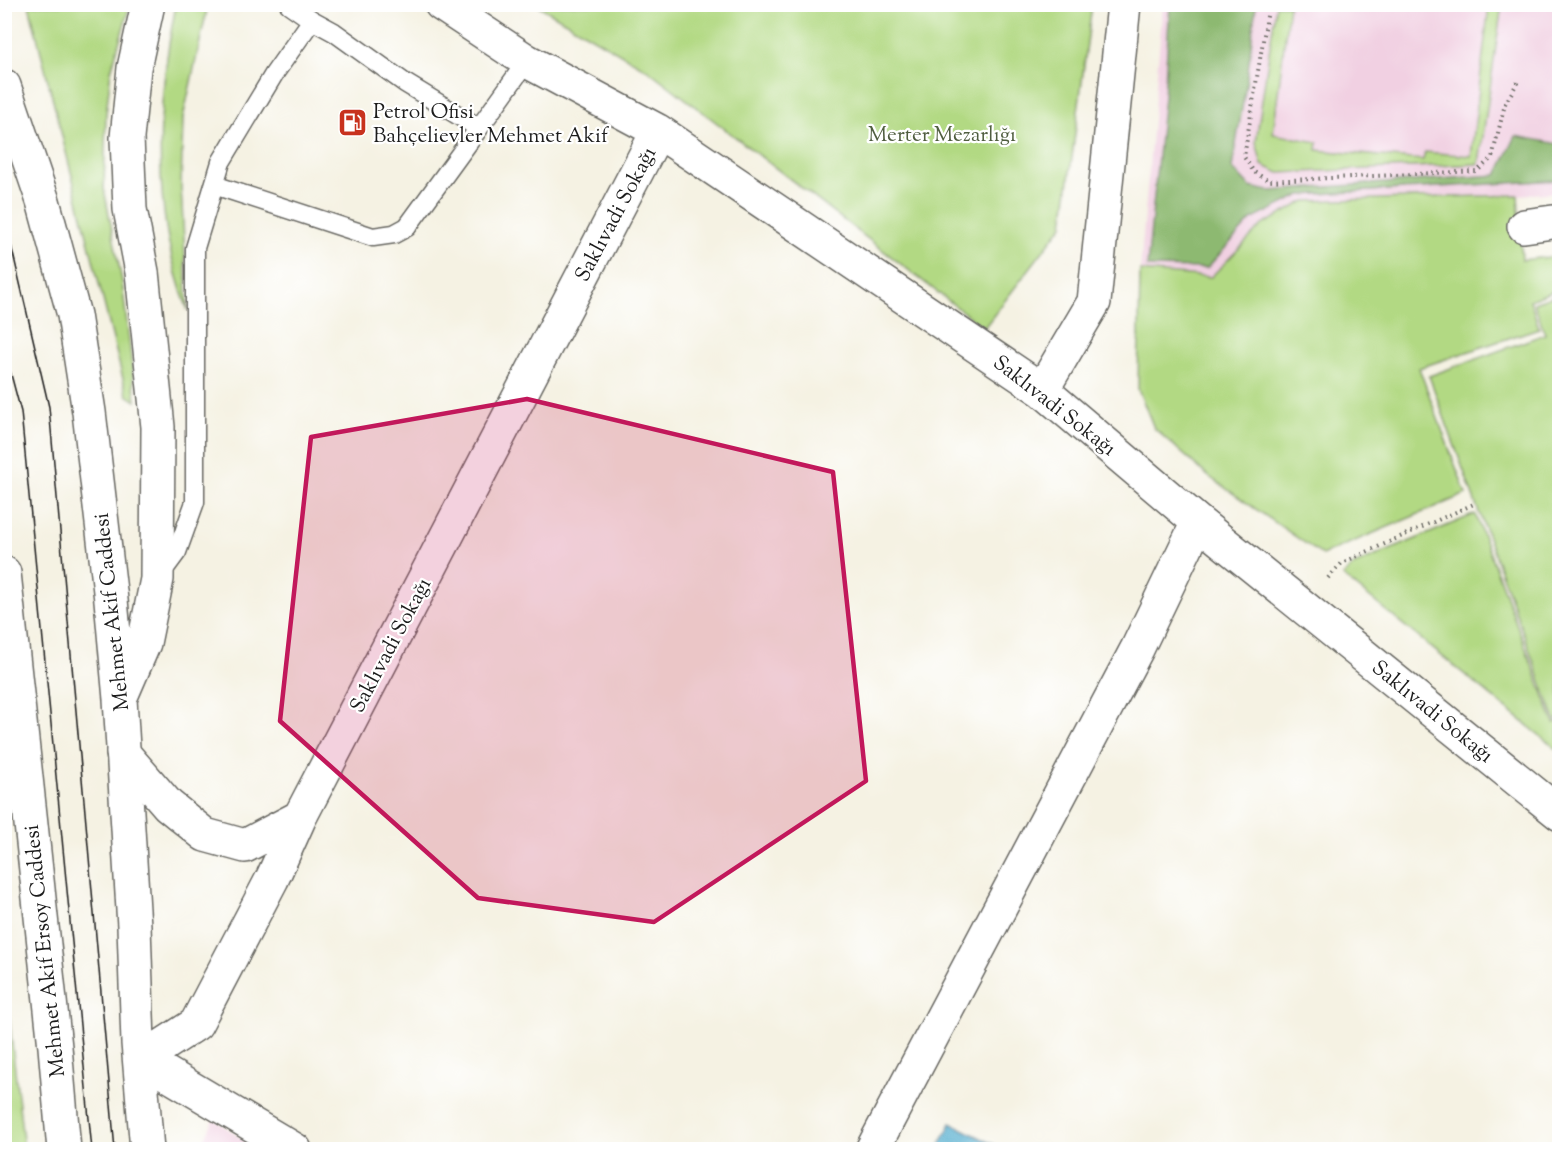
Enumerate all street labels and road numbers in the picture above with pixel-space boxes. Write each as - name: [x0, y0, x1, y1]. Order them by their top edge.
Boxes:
- street label: Saklıvadi Sokağı: [569, 142, 665, 288]
- street label: Saklıvadi Sokağı: [986, 349, 1122, 464]
- street label: Mehmet Akif Caddesi: [88, 511, 138, 712]
- street label: Saklıvadi Sokağı: [344, 573, 440, 719]
- street label: Saklıvadi Sokağı: [1364, 654, 1499, 771]
- street label: Mehmet Akif Ersoy Caddesi: [18, 823, 74, 1078]

